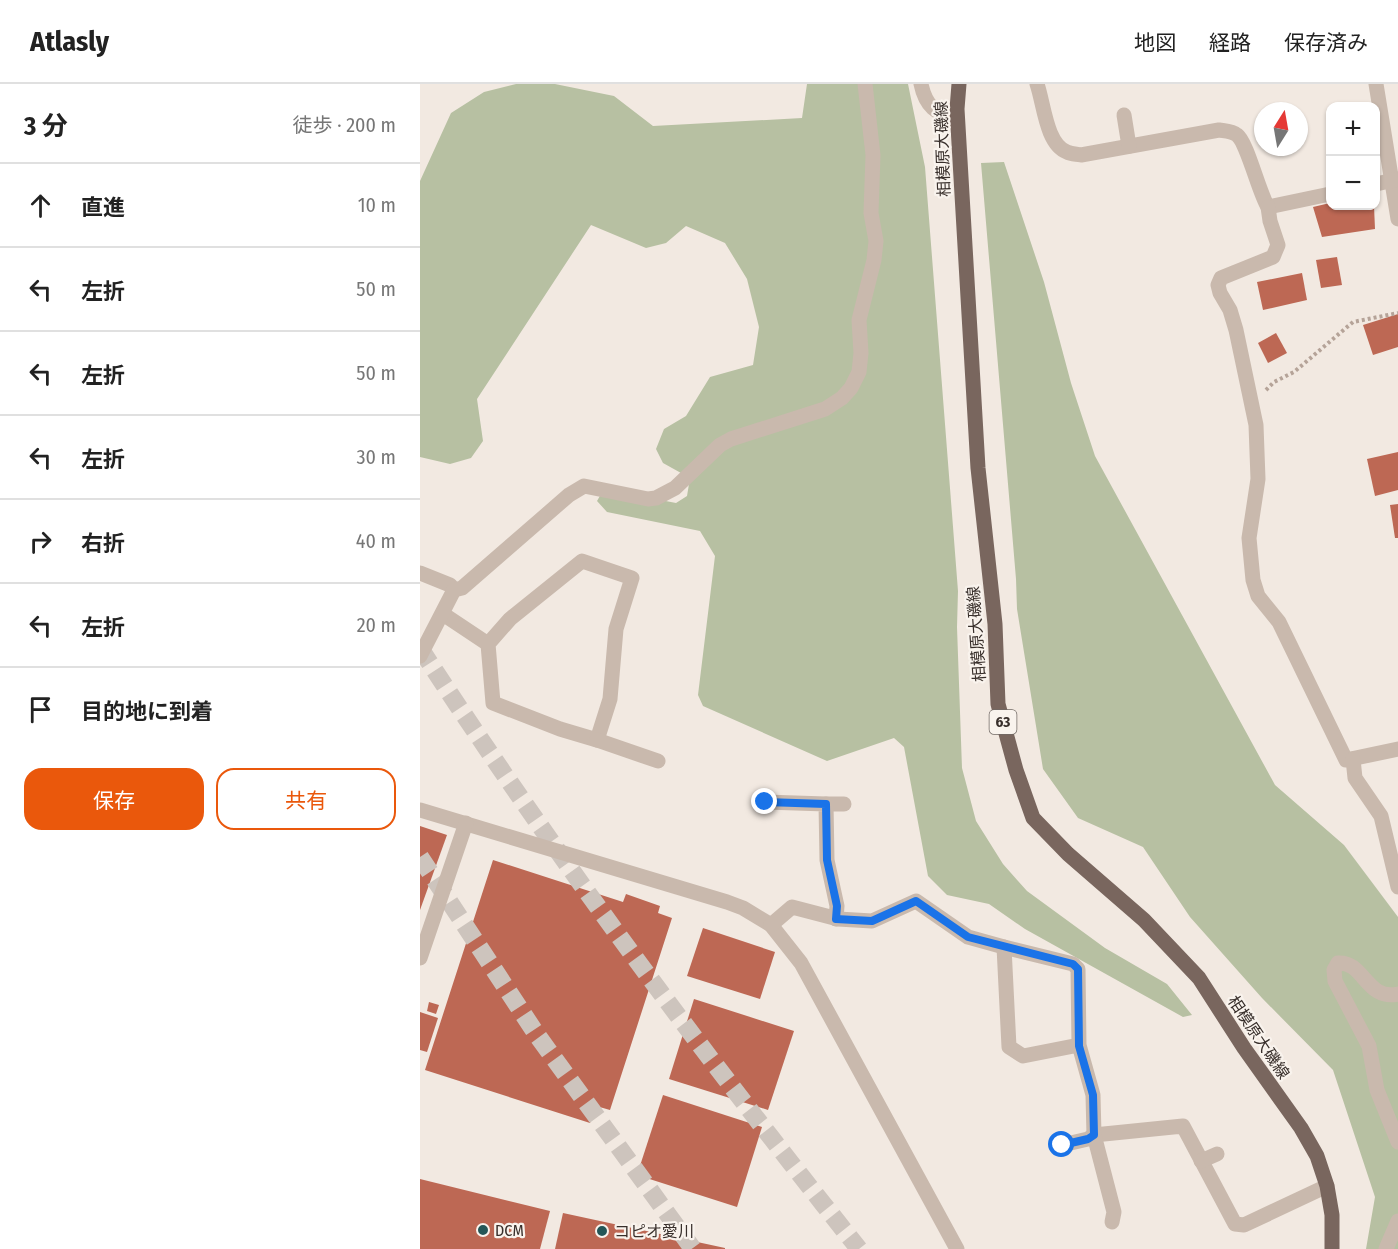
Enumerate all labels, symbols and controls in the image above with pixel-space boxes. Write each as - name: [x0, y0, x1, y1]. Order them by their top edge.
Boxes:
- text: Atlasly: [30, 25, 109, 58]
- text: 地図: [1134, 30, 1176, 56]
- text: 経路: [1209, 30, 1251, 56]
- text: 保存済み: [1284, 30, 1368, 56]
- street label: 相模原大磯線: [931, 101, 954, 197]
- north arrow: [1254, 102, 1308, 156]
- map controls: [1326, 102, 1380, 210]
- button: +: [1326, 102, 1380, 156]
- text: 3 分: [24, 111, 68, 142]
- text: 徒歩 · 200 m: [293, 113, 396, 137]
- button: −: [1326, 156, 1380, 210]
- icon: ahead: [24, 189, 57, 222]
- text: 10 m: [358, 193, 396, 217]
- text: 直進: [81, 194, 125, 221]
- icon: left: [24, 273, 57, 306]
- text: 50 m: [356, 277, 396, 301]
- text: 左折: [81, 278, 125, 305]
- icon: left: [24, 357, 57, 390]
- text: 50 m: [356, 361, 396, 385]
- text: 左折: [81, 362, 125, 389]
- icon: left: [24, 441, 57, 474]
- text: 30 m: [356, 445, 396, 469]
- text: 左折: [81, 446, 125, 473]
- icon: right: [24, 525, 57, 558]
- text: 40 m: [356, 529, 396, 553]
- text: 右折: [81, 530, 125, 557]
- street label: 相模原大磯線: [964, 585, 989, 683]
- icon: left: [24, 609, 57, 642]
- text: 20 m: [357, 613, 396, 637]
- text: 左折: [81, 614, 125, 641]
- icon: arrive: [24, 693, 57, 726]
- text: 目的地に到着: [81, 698, 213, 725]
- road number: 63: [990, 710, 1016, 734]
- button: 保存: [24, 768, 204, 830]
- button: 共有: [216, 768, 396, 830]
- route end: [751, 788, 777, 814]
- street label: 相模原大磯線: [1224, 992, 1293, 1082]
- route start: [1048, 1131, 1074, 1157]
- place label: DCM: [495, 1221, 524, 1240]
- place label: コピオ愛川: [614, 1222, 694, 1241]
- marker: DCM: [476, 1223, 490, 1237]
- marker: コピオ愛川: [595, 1224, 609, 1238]

